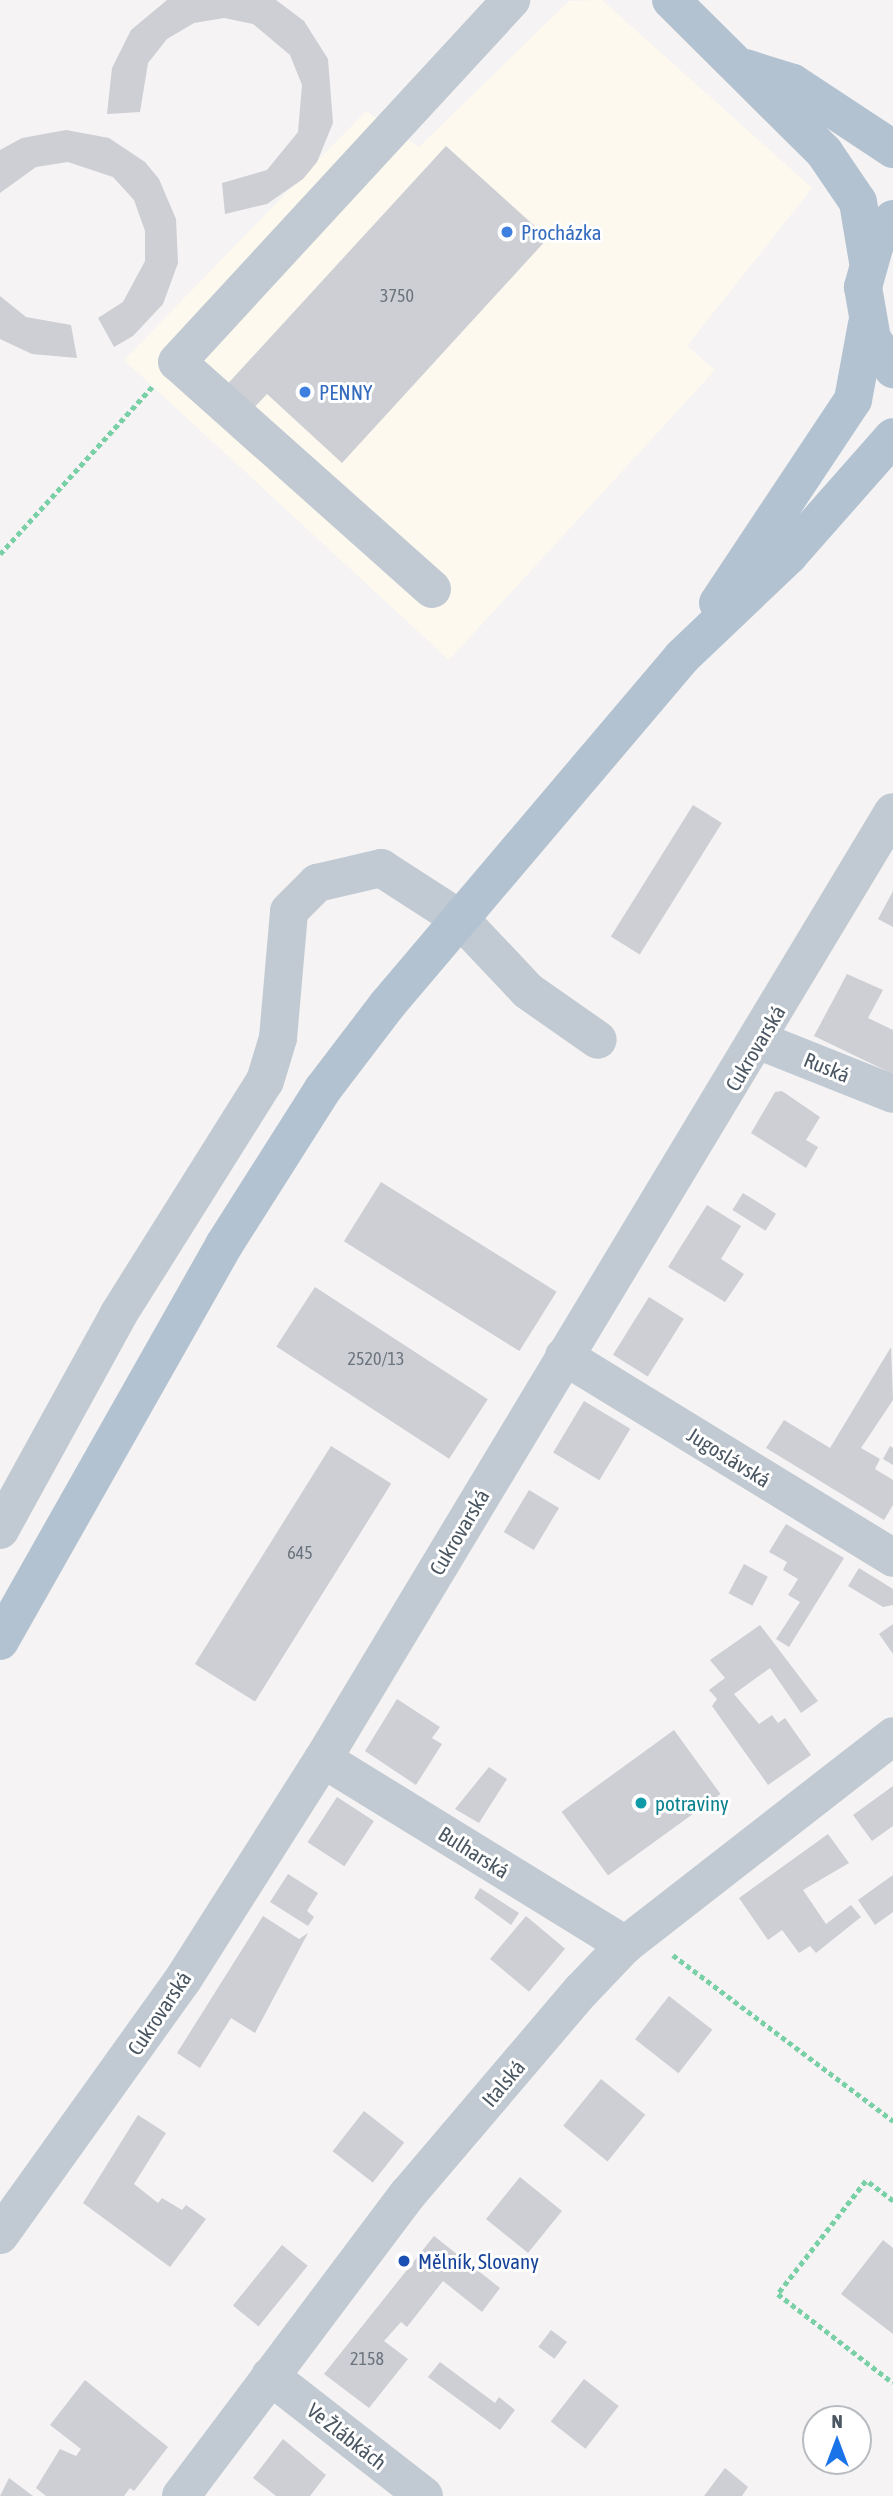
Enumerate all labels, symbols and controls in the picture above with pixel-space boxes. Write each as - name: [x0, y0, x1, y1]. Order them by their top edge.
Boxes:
- place label: Procházka: [521, 219, 602, 245]
- marker: Procházka: [499, 224, 515, 240]
- house number: 3750: [380, 285, 414, 307]
- place label: PENNY: [319, 379, 372, 405]
- marker: PENNY: [297, 384, 313, 400]
- street label: Cukrovarská: [720, 1001, 790, 1095]
- street label: Ruská: [800, 1047, 854, 1087]
- house number: 2520/13: [348, 1348, 404, 1370]
- street label: Jugoslávská: [683, 1422, 775, 1492]
- street label: Cukrovarská: [424, 1485, 494, 1579]
- house number: 645: [287, 1542, 313, 1564]
- place label: potraviny: [655, 1790, 729, 1816]
- marker: potraviny: [633, 1795, 649, 1811]
- street label: Bulharská: [434, 1821, 514, 1883]
- street label: Cukrovarská: [122, 1966, 196, 2060]
- street label: Italská: [476, 2055, 530, 2111]
- place label: Mělník, Slovany: [418, 2248, 539, 2274]
- marker: Mělník, Slovany: [396, 2253, 412, 2269]
- house number: 2158: [350, 2348, 384, 2370]
- street label: Ve Žlábkách: [302, 2397, 392, 2475]
- north arrow: [802, 2405, 872, 2475]
- text: N: [831, 2410, 843, 2432]

